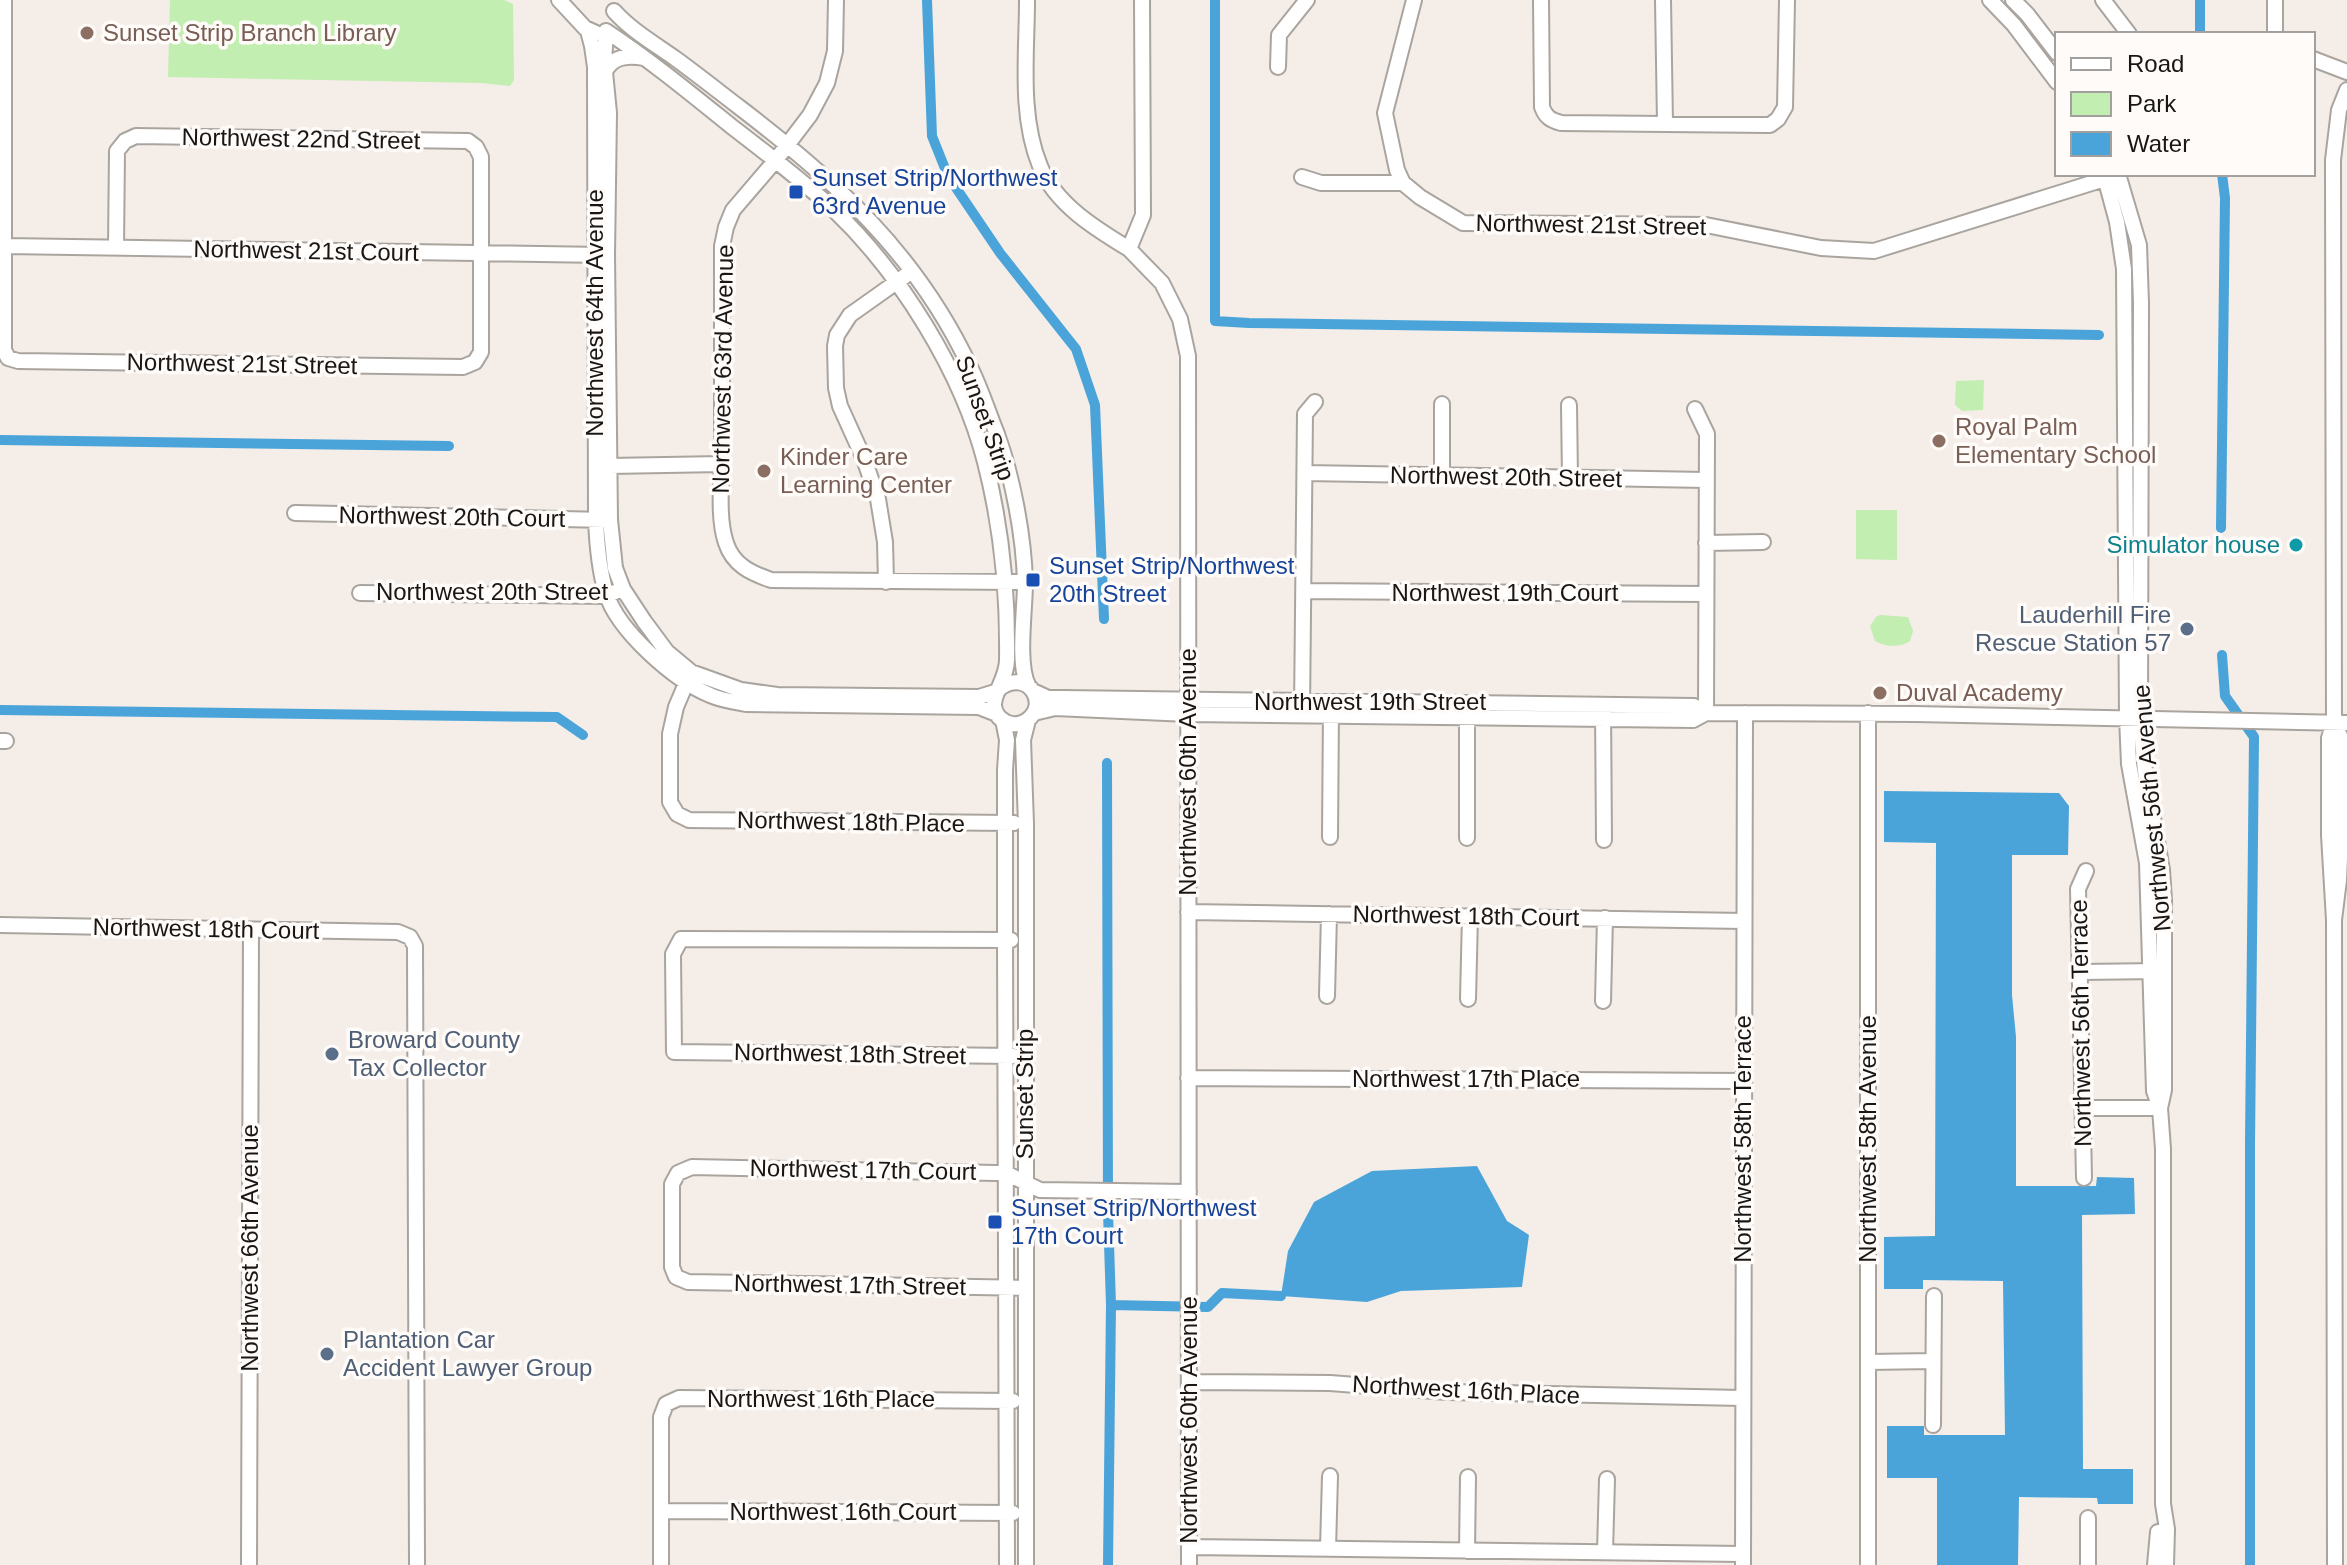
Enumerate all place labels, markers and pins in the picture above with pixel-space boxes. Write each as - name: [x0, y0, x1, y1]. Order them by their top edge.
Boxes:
- place label: Sunset Strip Branch Library: [103, 19, 396, 46]
- marker: Sunset Strip Branch Library: [78, 24, 96, 42]
- place label: Sunset Strip/Northwest 63rd Avenue: [812, 164, 1058, 219]
- marker: Sunset Strip/Northwest 63rd Avenue: [787, 183, 805, 201]
- place label: Royal Palm Elementary School: [1955, 413, 2156, 468]
- marker: Royal Palm Elementary School: [1930, 432, 1948, 450]
- place label: Kinder Care Learning Center: [780, 443, 952, 498]
- marker: Kinder Care Learning Center: [755, 462, 773, 480]
- place label: Simulator house: [2107, 531, 2280, 558]
- marker: Simulator house: [2287, 536, 2305, 554]
- place label: Sunset Strip/Northwest 20th Street: [1049, 552, 1295, 607]
- marker: Sunset Strip/Northwest 20th Street: [1024, 571, 1042, 589]
- place label: Lauderhill Fire Rescue Station 57: [1975, 601, 2171, 656]
- marker: Lauderhill Fire Rescue Station 57: [2178, 620, 2196, 638]
- place label: Duval Academy: [1896, 679, 2063, 706]
- marker: Duval Academy: [1871, 684, 1889, 702]
- place label: Broward County Tax Collector: [348, 1026, 520, 1081]
- marker: Broward County Tax Collector: [323, 1045, 341, 1063]
- place label: Sunset Strip/Northwest 17th Court: [1011, 1194, 1257, 1249]
- marker: Sunset Strip/Northwest 17th Court: [986, 1213, 1004, 1231]
- place label: Plantation Car Accident Lawyer Group: [343, 1326, 592, 1381]
- marker: Plantation Car Accident Lawyer Group: [318, 1345, 336, 1363]

